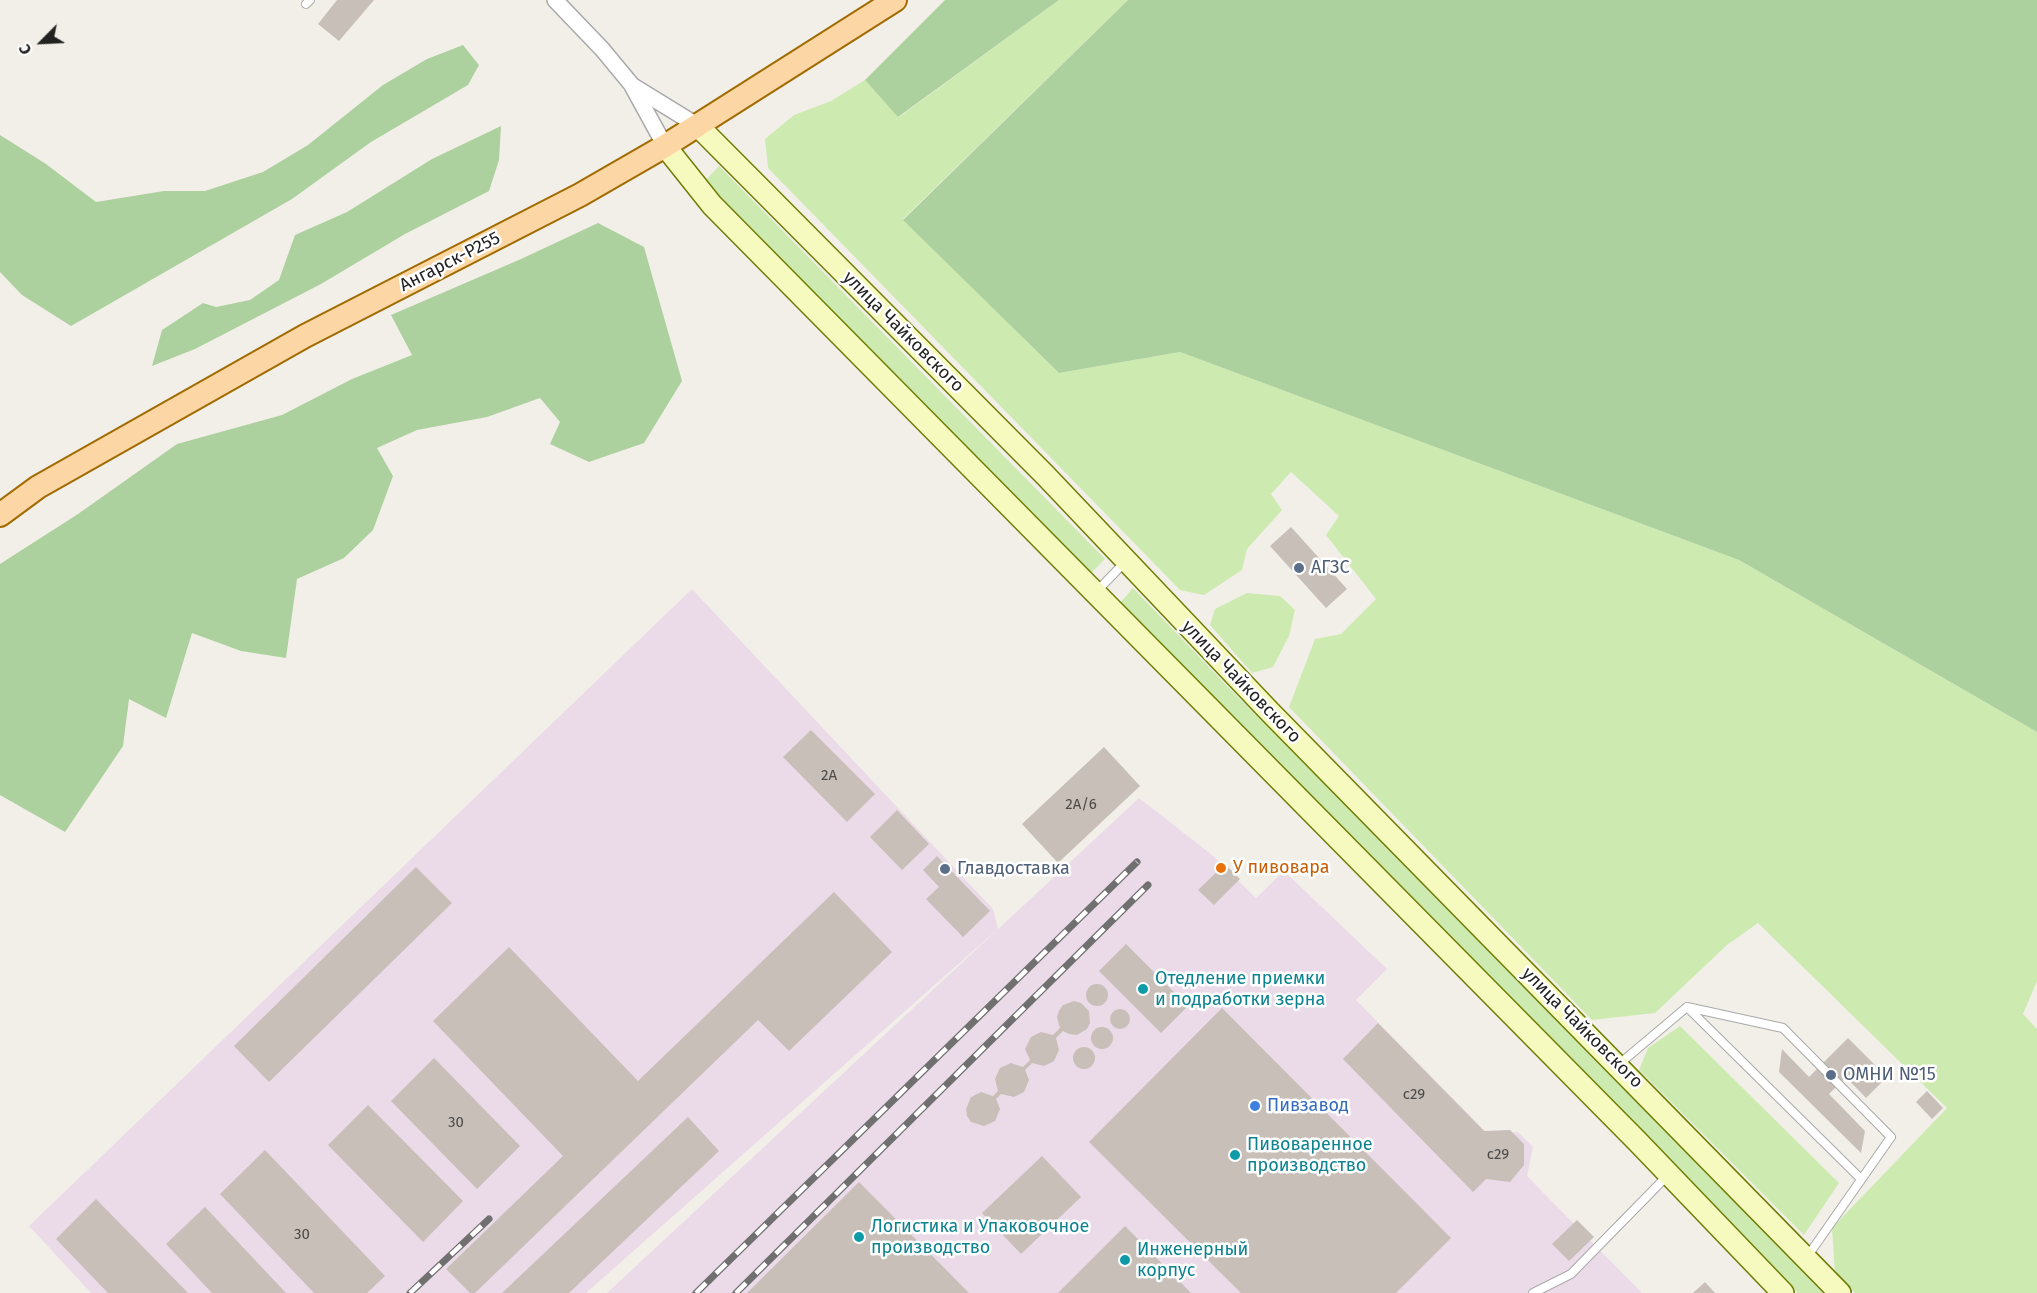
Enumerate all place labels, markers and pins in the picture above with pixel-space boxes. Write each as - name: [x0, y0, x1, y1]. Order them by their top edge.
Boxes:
- place label: АГЗС: [1311, 557, 1350, 579]
- marker: АГЗС: [1292, 561, 1306, 575]
- place label: У пивовара: [1233, 857, 1330, 879]
- place label: Главдоставка: [957, 858, 1070, 880]
- marker: У пивовара: [1214, 861, 1228, 875]
- marker: Главдоставка: [938, 862, 952, 876]
- place label: Отедление приемки и подработки зерна: [1155, 968, 1325, 1010]
- marker: Отедление приемки и подработки зерна: [1136, 982, 1150, 996]
- place label: ОМНИ №15: [1843, 1064, 1936, 1086]
- marker: ОМНИ №15: [1824, 1068, 1838, 1082]
- place label: Пивзавод: [1267, 1095, 1349, 1117]
- marker: Пивзавод: [1248, 1099, 1262, 1113]
- place label: Пивоваренное производство: [1247, 1134, 1372, 1176]
- marker: Пивоваренное производство: [1228, 1148, 1242, 1162]
- place label: Логистика и Упаковочное производство: [871, 1216, 1089, 1258]
- marker: Логистика и Упаковочное производство: [852, 1230, 866, 1244]
- place label: Инженерный корпус: [1137, 1239, 1248, 1282]
- marker: Инженерный корпус: [1118, 1253, 1132, 1267]

